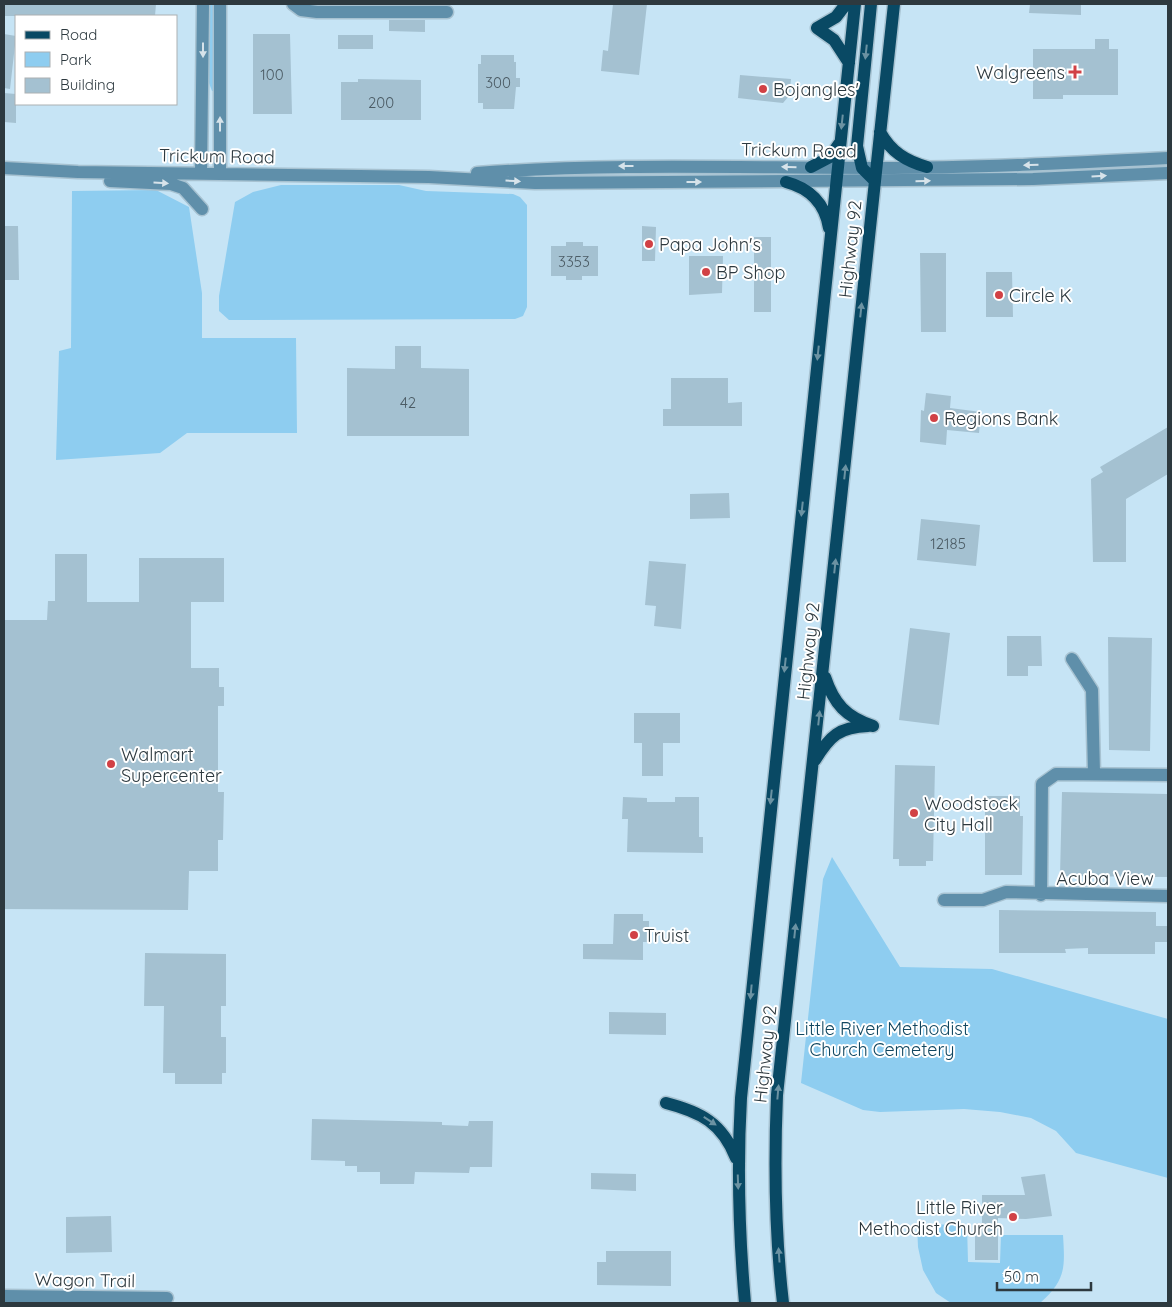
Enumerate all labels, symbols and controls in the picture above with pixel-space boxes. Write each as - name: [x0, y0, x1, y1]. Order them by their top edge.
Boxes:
- legend: [15, 15, 178, 105]
- text: Road: [60, 25, 97, 44]
- one-way arrow: [199, 43, 207, 59]
- one-way arrow: [862, 45, 870, 61]
- text: Park: [60, 50, 92, 69]
- place label: Walgreens: [976, 61, 1065, 84]
- house number: 100: [260, 65, 284, 84]
- marker: Walgreens: [1069, 66, 1081, 78]
- house number: 300: [485, 73, 511, 92]
- text: Building: [60, 75, 115, 94]
- place label: Bojangles': [773, 78, 859, 101]
- marker: Bojangles': [757, 83, 769, 95]
- house number: 200: [368, 93, 394, 112]
- one-way arrow: [838, 114, 846, 130]
- one-way arrow: [216, 116, 224, 132]
- street label: Trickum Road: [741, 137, 857, 163]
- street label: Trickum Road: [159, 143, 275, 169]
- one-way arrow: [1023, 161, 1039, 169]
- one-way arrow: [618, 162, 634, 170]
- one-way arrow: [781, 163, 797, 171]
- one-way arrow: [1091, 172, 1107, 180]
- one-way arrow: [916, 176, 932, 184]
- one-way arrow: [505, 178, 521, 186]
- one-way arrow: [686, 178, 702, 186]
- one-way arrow: [154, 180, 170, 188]
- street label: Highway 92: [833, 199, 867, 299]
- place label: Papa John's: [659, 233, 761, 256]
- marker: Papa John's: [643, 238, 655, 250]
- house number: 3353: [558, 252, 590, 271]
- place label: BP Shop: [716, 261, 786, 284]
- marker: BP Shop: [700, 266, 712, 278]
- place label: Circle K: [1009, 284, 1072, 307]
- marker: Circle K: [993, 289, 1005, 301]
- one-way arrow: [857, 302, 865, 318]
- one-way arrow: [814, 346, 822, 362]
- house number: 42: [400, 393, 416, 412]
- place label: Regions Bank: [944, 407, 1058, 430]
- marker: Regions Bank: [928, 412, 940, 424]
- one-way arrow: [841, 463, 849, 479]
- one-way arrow: [797, 502, 805, 518]
- house number: 12185: [930, 534, 966, 553]
- one-way arrow: [831, 558, 839, 574]
- street label: Highway 92: [791, 601, 825, 701]
- one-way arrow: [781, 658, 789, 674]
- one-way arrow: [815, 710, 823, 726]
- place label: Walmart Supercenter: [121, 743, 222, 787]
- marker: Walmart Supercenter: [105, 758, 117, 770]
- one-way arrow: [767, 789, 775, 805]
- place label: Woodstock City Hall: [924, 792, 1018, 836]
- marker: Woodstock City Hall: [908, 807, 920, 819]
- street label: Acuba View: [1056, 867, 1154, 890]
- one-way arrow: [792, 923, 800, 939]
- place label: Truist: [644, 924, 689, 947]
- marker: Truist: [628, 929, 640, 941]
- one-way arrow: [747, 984, 755, 1000]
- street label: Highway 92: [748, 1004, 782, 1104]
- park label: Little River Methodist Church Cemetery: [795, 1017, 969, 1061]
- one-way arrow: [774, 1084, 782, 1100]
- one-way arrow: [704, 1117, 717, 1126]
- one-way arrow: [735, 1174, 743, 1190]
- place label: Little River Methodist Church: [858, 1196, 1003, 1240]
- marker: Little River Methodist Church: [1007, 1211, 1019, 1223]
- one-way arrow: [774, 1246, 782, 1262]
- scale bar: [997, 1260, 1091, 1292]
- text: 50 m: [1004, 1267, 1039, 1286]
- street label: Wagon Trail: [35, 1268, 135, 1292]

